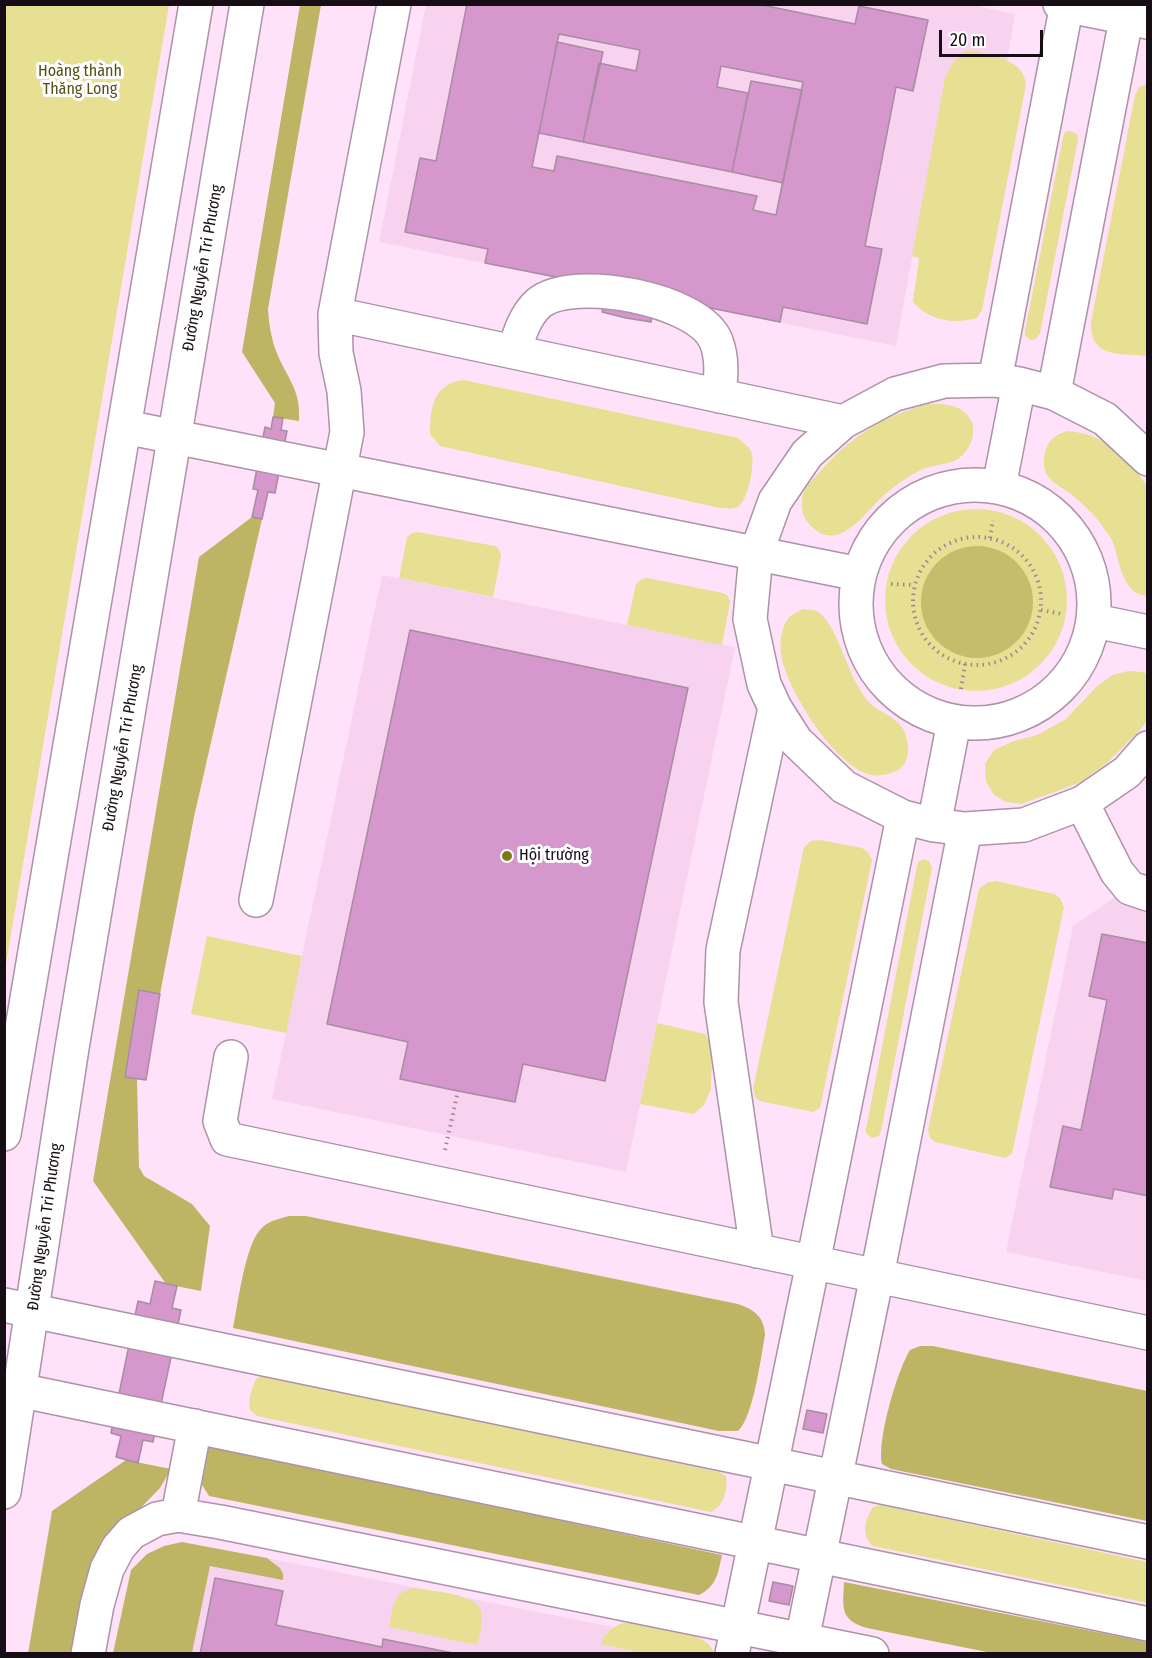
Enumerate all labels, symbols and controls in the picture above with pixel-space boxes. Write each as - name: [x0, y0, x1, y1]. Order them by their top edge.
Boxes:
- scale bar: [942, 18, 1046, 56]
- text: 20 m: [950, 29, 985, 51]
- park label: Hoàng thành Thăng Long: [38, 62, 122, 100]
- street label: Đường Nguyễn Tri Phương: [179, 183, 227, 353]
- street label: Đường Nguyễn Tri Phương: [99, 663, 147, 833]
- place label: Hội trường: [519, 846, 589, 866]
- marker: Hội trường: [500, 849, 514, 863]
- street label: Đường Nguyễn Tri Phương: [24, 1142, 66, 1312]

